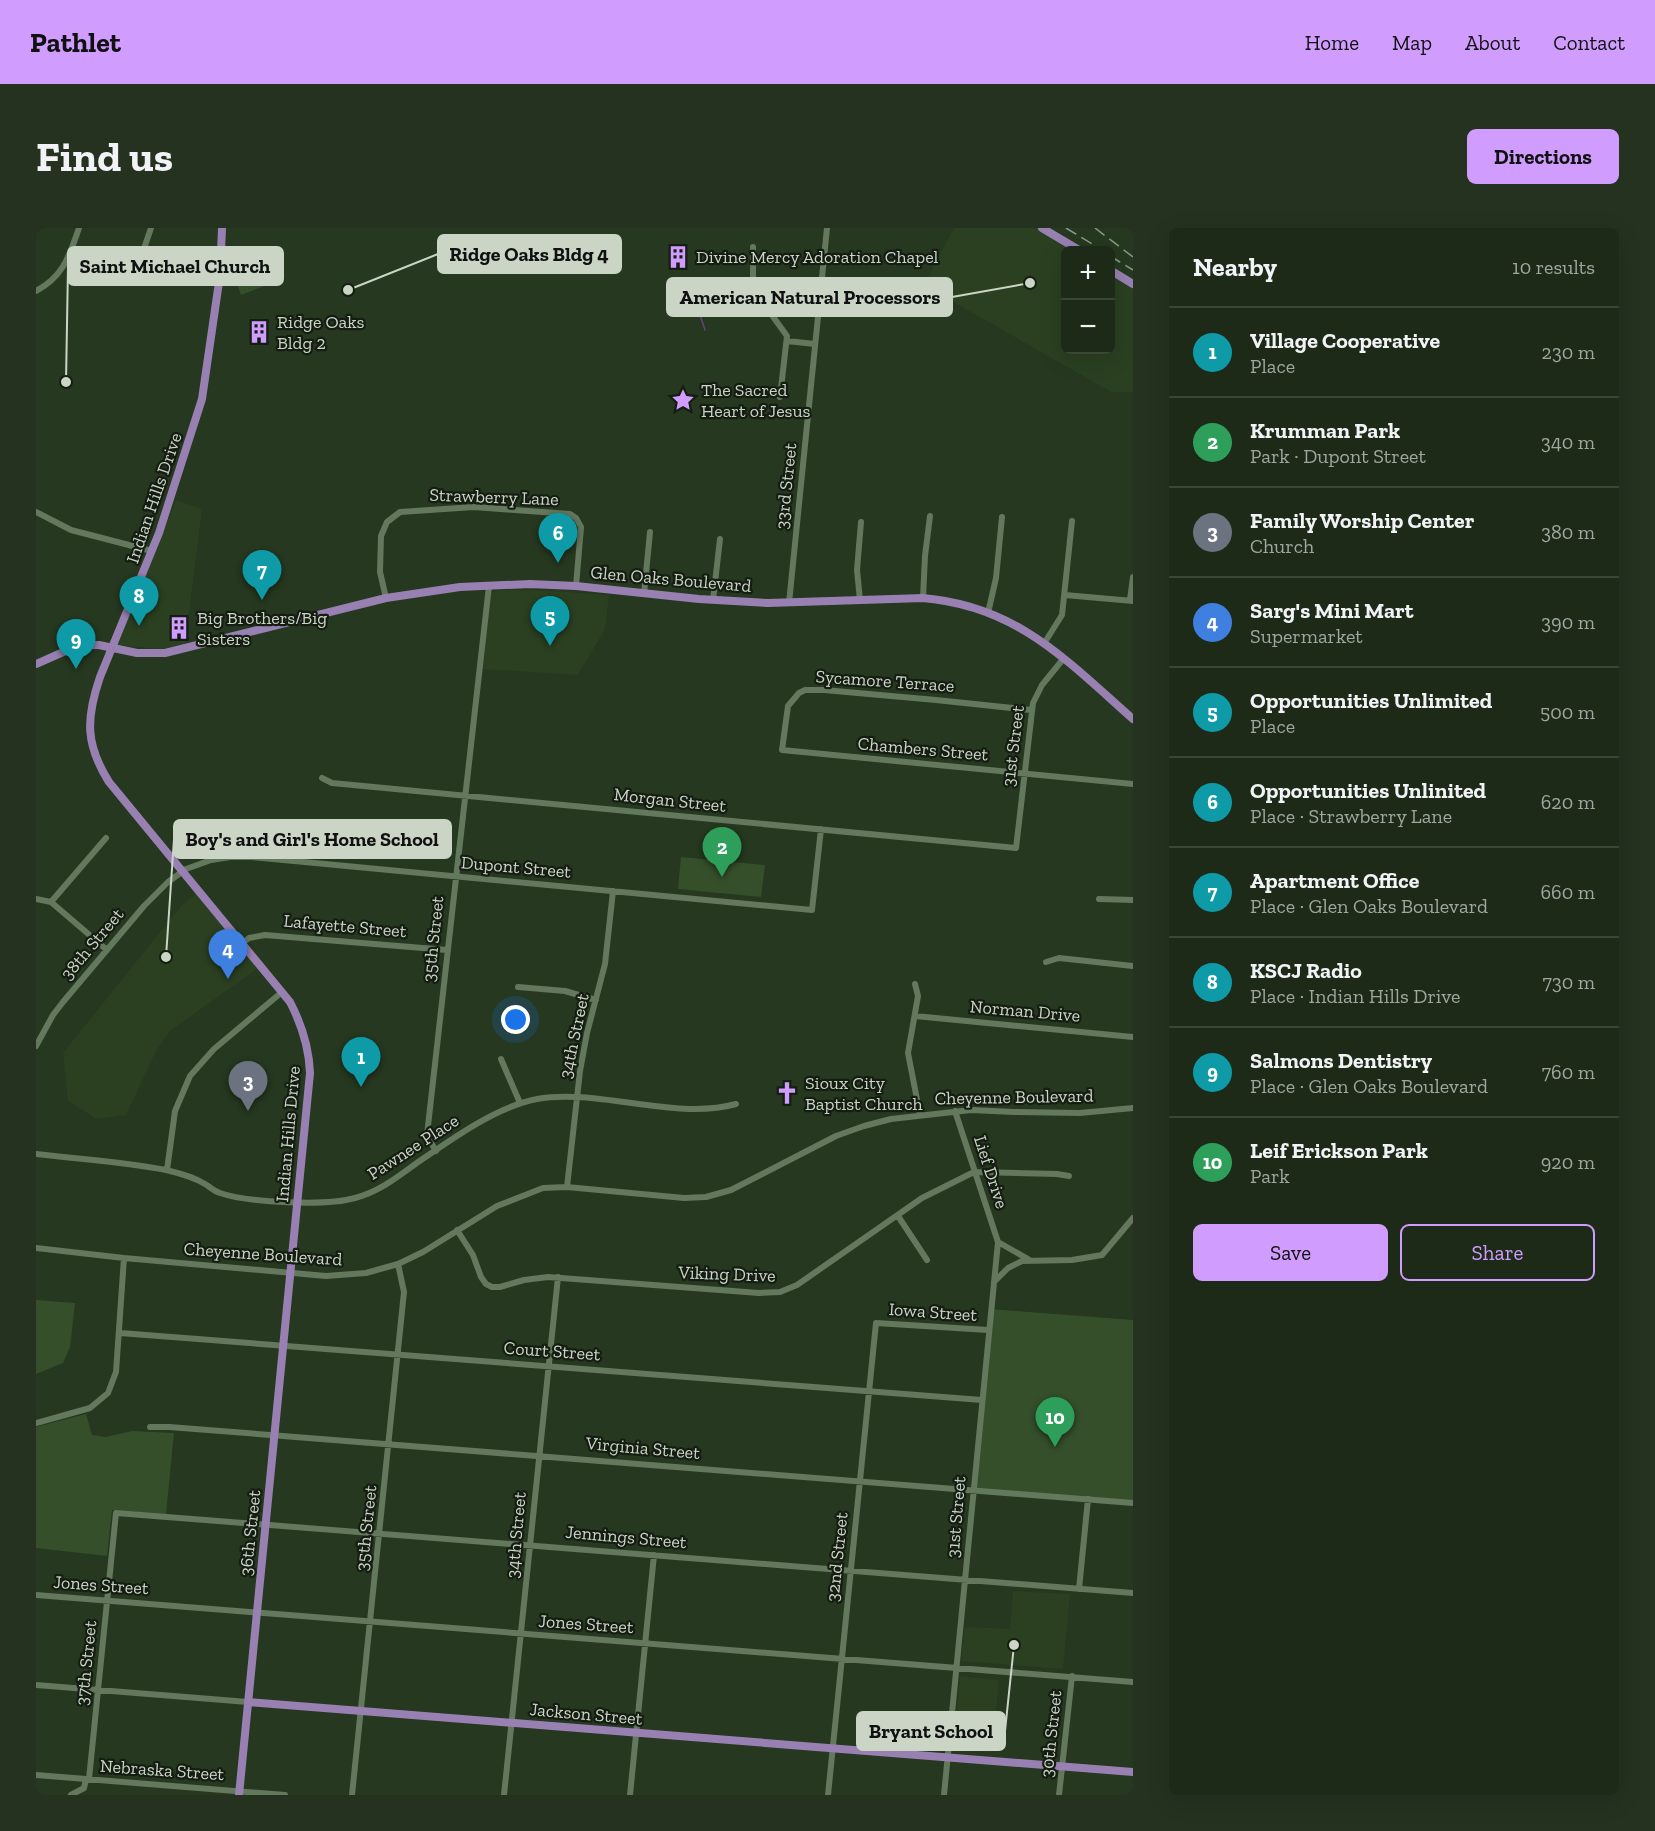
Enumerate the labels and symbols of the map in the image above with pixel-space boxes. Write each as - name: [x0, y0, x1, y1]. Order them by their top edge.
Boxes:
- callout: Ridge Oaks Bldg 4: [438, 235, 621, 273]
- text: Ridge Oaks Bldg 4: [449, 242, 609, 266]
- building icon: Divine Mercy Adoration Chapel: [665, 244, 691, 270]
- place label: Divine Mercy Adoration Chapel: [696, 246, 939, 268]
- callout: Saint Michael Church: [68, 247, 283, 285]
- text: Saint Michael Church: [80, 254, 271, 278]
- callout: American Natural Processors: [667, 278, 952, 316]
- text: American Natural Processors: [680, 285, 940, 309]
- place label: Ridge Oaks Bldg 2: [277, 311, 365, 354]
- building icon: Ridge Oaks Bldg 2: [246, 319, 272, 345]
- place label: The Sacred Heart of Jesus: [701, 379, 811, 422]
- place icon: The Sacred Heart of Jesus: [670, 387, 696, 413]
- street label: Indian Hills Drive: [121, 430, 187, 566]
- street label: 33rd Street: [771, 441, 801, 530]
- street label: Strawberry Lane: [429, 484, 559, 510]
- pin: 6: [538, 514, 578, 563]
- pin: 7: [242, 550, 282, 600]
- street label: Glen Oaks Boulevard: [590, 561, 753, 597]
- pin: 8: [120, 576, 158, 626]
- pin: 5: [530, 596, 570, 646]
- place label: Big Brothers/Big Sisters: [197, 607, 327, 650]
- building icon: Big Brothers/Big Sisters: [166, 615, 192, 641]
- pin: 9: [56, 620, 96, 669]
- street label: Sycamore Terrace: [815, 665, 955, 697]
- street label: 31st Street: [997, 704, 1029, 788]
- street label: Chambers Street: [857, 732, 990, 766]
- street label: Morgan Street: [613, 783, 727, 817]
- callout: Boy's and Girl's Home School: [174, 820, 451, 858]
- text: Boy's and Girl's Home School: [185, 827, 439, 851]
- pin: 2: [702, 828, 742, 877]
- street label: Dupont Street: [460, 851, 572, 883]
- street label: 35th Street: [418, 895, 448, 983]
- street label: 38th Street: [56, 904, 128, 984]
- street label: Lafayette Street: [283, 910, 408, 942]
- pin: 4: [208, 930, 248, 979]
- street label: 34th Street: [554, 991, 594, 1081]
- street label: Norman Drive: [969, 995, 1081, 1027]
- your location: [501, 1005, 530, 1034]
- pin: 1: [342, 1038, 380, 1087]
- pin: 3: [228, 1062, 268, 1111]
- street label: Indian Hills Drive: [271, 1065, 305, 1203]
- place label: Sioux City Baptist Church: [805, 1072, 923, 1115]
- church icon: Sioux City Baptist Church: [774, 1080, 800, 1106]
- street label: Cheyenne Boulevard: [934, 1085, 1094, 1109]
- street label: Pawnee Place: [363, 1109, 463, 1185]
- street label: Lief Drive: [969, 1133, 1013, 1211]
- street label: Cheyenne Boulevard: [183, 1237, 343, 1271]
- street label: Viking Drive: [677, 1261, 776, 1287]
- street label: Iowa Street: [888, 1298, 978, 1326]
- street label: Court Street: [503, 1337, 601, 1365]
- pin: 10: [1036, 1398, 1074, 1447]
- street label: Virginia Street: [584, 1432, 701, 1464]
- street label: 31st Street: [941, 1475, 971, 1559]
- street label: 35th Street: [351, 1484, 381, 1572]
- street label: 36th Street: [235, 1489, 265, 1577]
- street label: 34th Street: [501, 1491, 531, 1579]
- street label: 32nd Street: [821, 1511, 853, 1603]
- street label: Jennings Street: [565, 1521, 688, 1553]
- street label: Jones Street: [53, 1571, 150, 1599]
- street label: Jones Street: [538, 1610, 635, 1638]
- street label: 37th Street: [71, 1619, 101, 1707]
- street label: 30th Street: [1035, 1689, 1067, 1779]
- street label: Jackson Street: [529, 1698, 644, 1730]
- callout: Bryant School: [857, 1712, 1005, 1750]
- text: Bryant School: [869, 1719, 993, 1743]
- street label: Nebraska Street: [99, 1755, 225, 1785]

